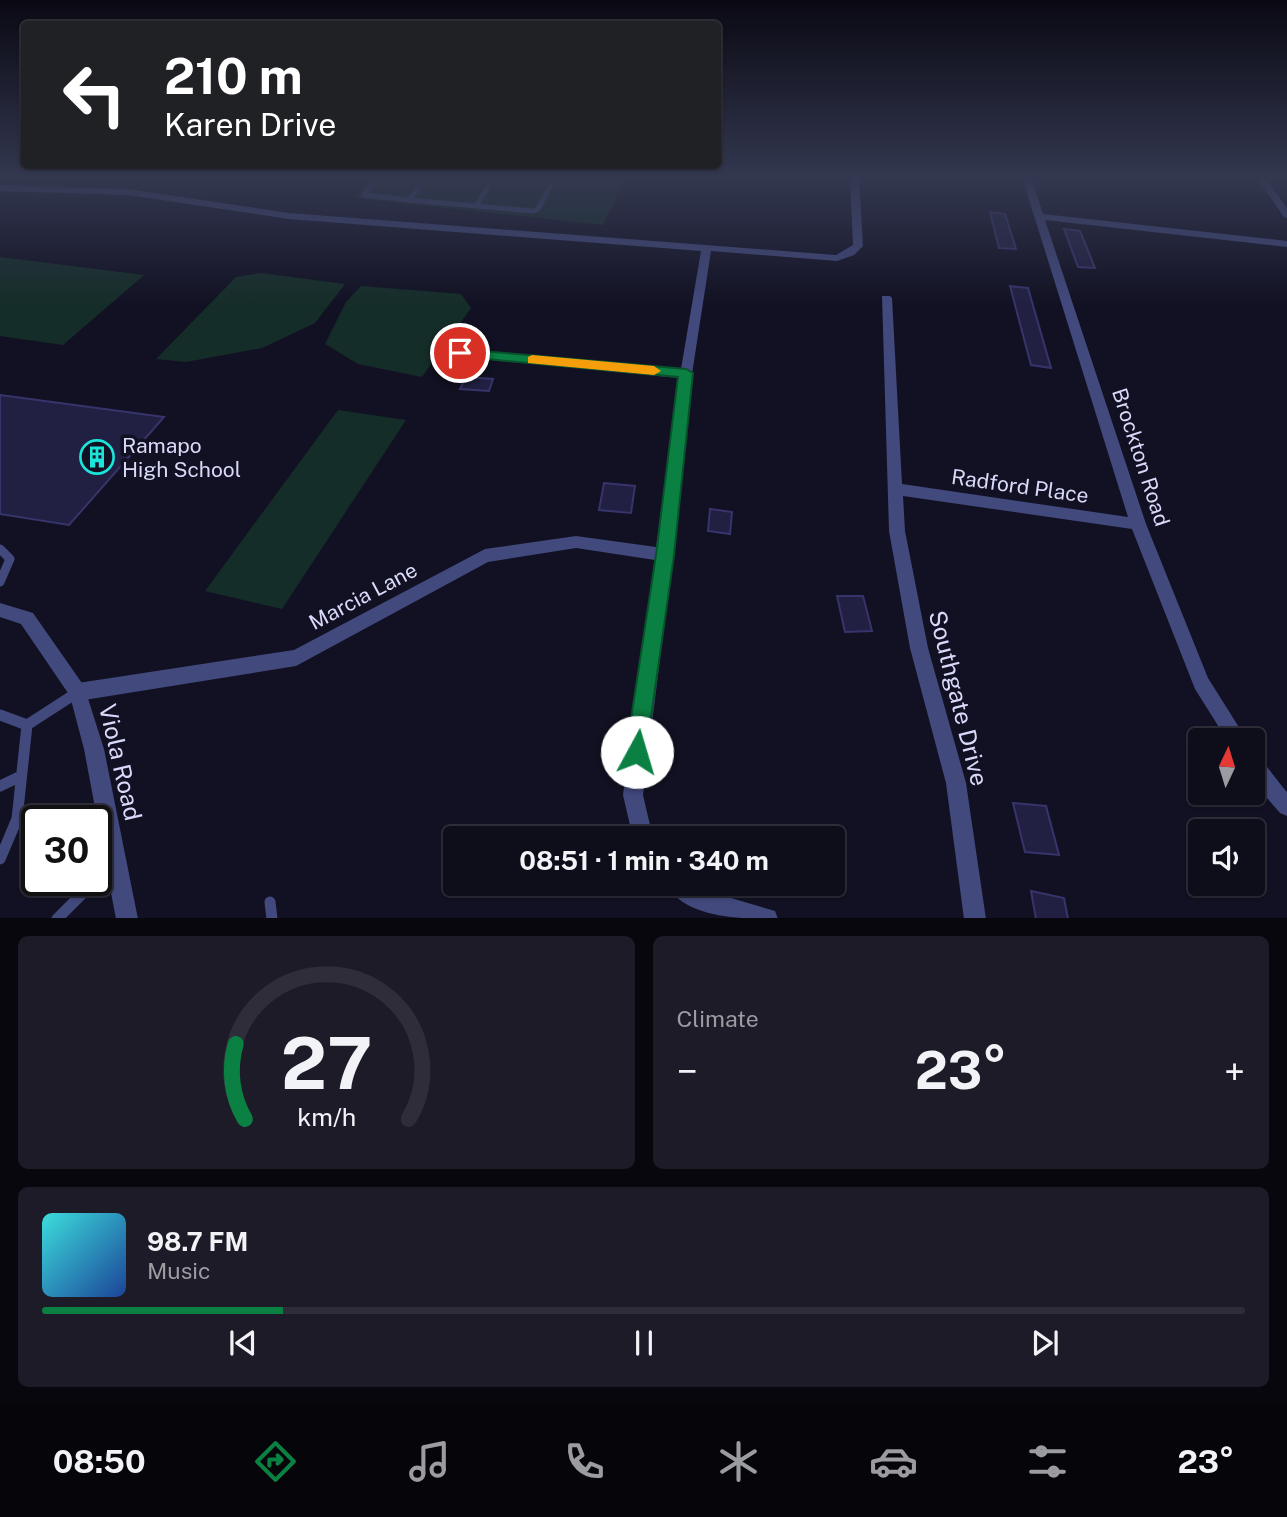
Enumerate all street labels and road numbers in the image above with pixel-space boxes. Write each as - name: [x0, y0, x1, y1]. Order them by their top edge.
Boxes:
- street label: Brockton Road: [1107, 385, 1175, 529]
- street label: Radford Place: [950, 464, 1090, 508]
- street label: Marcia Lane: [305, 557, 421, 635]
- street label: Southgate Drive: [924, 607, 994, 789]
- street label: Viola Road: [94, 701, 148, 823]

